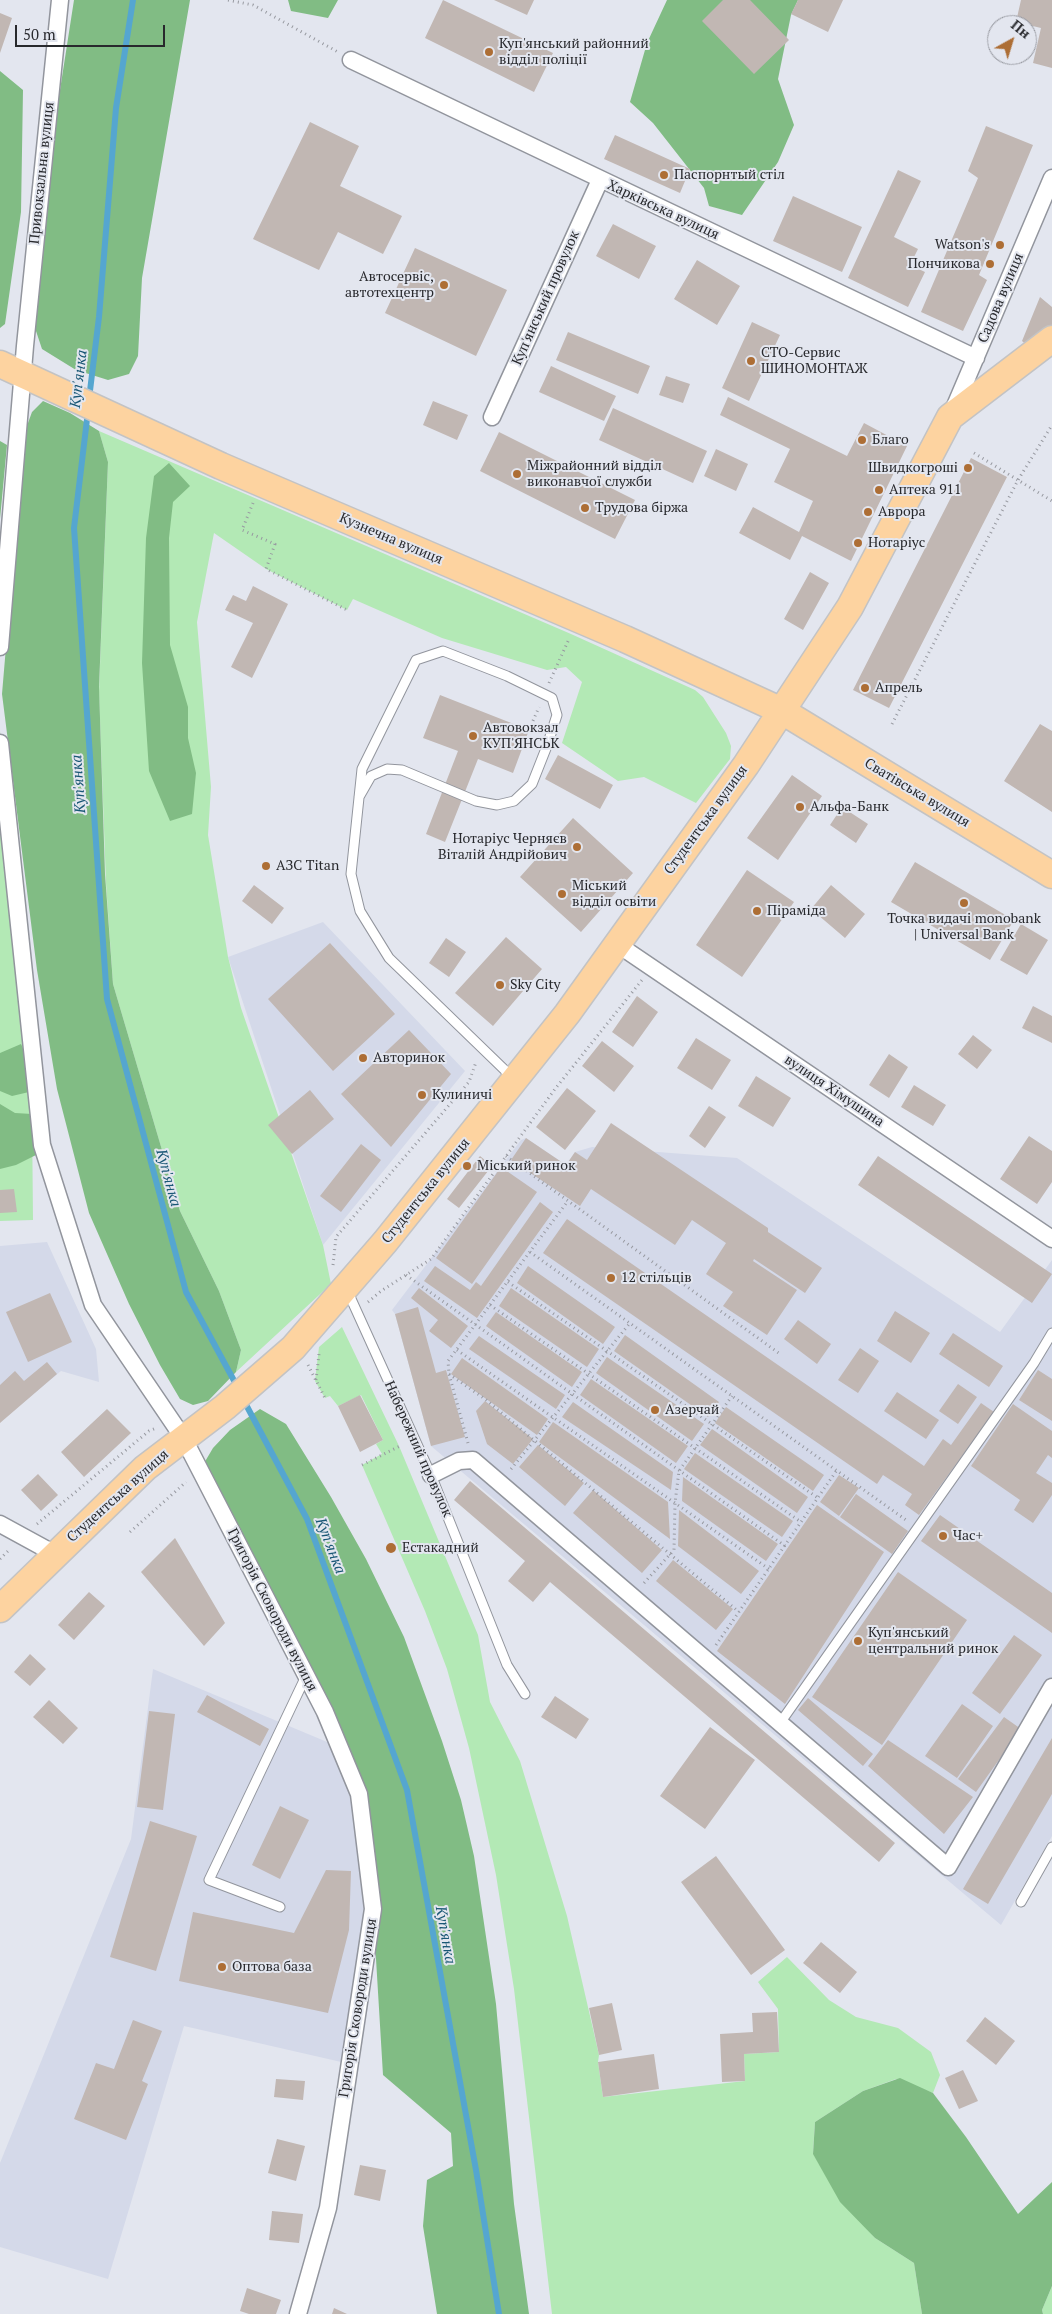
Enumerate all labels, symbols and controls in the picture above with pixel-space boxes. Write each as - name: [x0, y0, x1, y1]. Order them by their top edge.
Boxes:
- scale bar: [18, 15, 168, 47]
- north arrow: [987, 15, 1037, 65]
- text: Пн: [1007, 15, 1035, 42]
- text: 50 m: [23, 24, 56, 44]
- place label: Куп'янський районний відділ поліції: [499, 36, 649, 68]
- marker: Куп'янський районний відділ поліції: [483, 46, 495, 58]
- street label: Привокзальна вулиця: [26, 101, 58, 245]
- place label: Паспорнтый стіл: [674, 167, 785, 183]
- marker: Паспорнтый стіл: [658, 169, 670, 181]
- street label: Харківська вулиця: [604, 177, 722, 243]
- street label: Куп'янський провулок: [509, 228, 583, 368]
- place label: Watson's: [935, 237, 990, 253]
- marker: Watson's: [994, 239, 1006, 251]
- street label: Садова вулиця: [975, 251, 1027, 345]
- place label: Пончикова: [908, 256, 980, 272]
- marker: Пончикова: [984, 258, 996, 270]
- place label: Автосервіс, автотехцентр: [345, 269, 434, 302]
- marker: Автосервіс, автотехцентр: [438, 279, 450, 291]
- place label: СТО-Сервис ШИНОМОНТАЖ: [761, 345, 868, 378]
- water label: Куп'янка: [66, 349, 92, 409]
- marker: СТО-Сервис ШИНОМОНТАЖ: [745, 355, 757, 367]
- place label: Благо: [872, 432, 909, 448]
- marker: Благо: [856, 434, 868, 446]
- place label: Міжрайонний відділ виконавчої служби: [527, 458, 662, 491]
- place label: Швидкогроші: [868, 460, 958, 476]
- marker: Швидкогроші: [962, 462, 974, 474]
- marker: Міжрайонний відділ виконавчої служби: [511, 468, 523, 480]
- place label: Аптека 911: [889, 482, 962, 498]
- marker: Аптека 911: [873, 484, 885, 496]
- place label: Трудова біржа: [595, 500, 688, 516]
- marker: Трудова біржа: [579, 502, 591, 514]
- place label: Аврора: [878, 504, 926, 520]
- marker: Аврора: [862, 506, 874, 518]
- street label: Кузнечна вулиця: [337, 510, 445, 568]
- place label: Нотаріус: [868, 535, 925, 551]
- marker: Нотаріус: [852, 537, 864, 549]
- place label: Апрель: [875, 680, 923, 696]
- marker: Апрель: [859, 682, 871, 694]
- place label: Автовокзал КУП'ЯНСЬК: [483, 720, 560, 752]
- marker: Автовокзал КУП'ЯНСЬК: [467, 730, 479, 742]
- water label: Куп'янка: [68, 754, 90, 814]
- street label: Сватівська вулиця: [861, 755, 973, 831]
- street label: Студентська вулиця: [661, 762, 751, 878]
- place label: Альфа-Банк: [810, 799, 889, 815]
- marker: Альфа-Банк: [794, 801, 806, 813]
- place label: Нотаріус Черняєв Віталій Андрійович: [438, 831, 567, 864]
- marker: Нотаріус Черняєв Віталій Андрійович: [571, 841, 583, 853]
- place label: АЗС Titan: [276, 858, 339, 874]
- marker: АЗС Titan: [260, 860, 272, 872]
- place label: Міський відділ освіти: [572, 878, 656, 910]
- marker: Міський відділ освіти: [556, 888, 568, 900]
- marker: Точка видачі monobank | Universal Bank: [958, 897, 970, 909]
- place label: Піраміда: [767, 903, 826, 919]
- marker: Піраміда: [751, 905, 763, 917]
- place label: Точка видачі monobank | Universal Bank: [887, 911, 1041, 944]
- place label: Sky City: [510, 977, 561, 993]
- marker: Sky City: [494, 979, 506, 991]
- place label: Авторинок: [373, 1050, 445, 1066]
- street label: вулиця Хімушина: [781, 1051, 887, 1131]
- marker: Авторинок: [357, 1052, 369, 1064]
- place label: Кулиничі: [432, 1087, 492, 1103]
- marker: Кулиничі: [416, 1089, 428, 1101]
- street label: Студентська вулиця: [378, 1135, 474, 1247]
- water label: Куп'янка: [152, 1147, 184, 1209]
- place label: Міський ринок: [477, 1158, 575, 1174]
- marker: Міський ринок: [461, 1160, 473, 1172]
- place label: 12 стільців: [621, 1270, 692, 1286]
- marker: 12 стільців: [605, 1272, 617, 1284]
- street label: Набережний провулок: [380, 1378, 456, 1520]
- place label: Азерчай: [665, 1402, 719, 1418]
- marker: Азерчай: [649, 1404, 661, 1416]
- street label: Студентська вулиця: [64, 1446, 172, 1546]
- water label: Куп'янка: [311, 1515, 349, 1577]
- street label: Григорія Сковороди вулиця: [223, 1526, 321, 1694]
- place label: Час+: [953, 1528, 983, 1544]
- marker: Час+: [937, 1530, 949, 1542]
- place label: Естакадний: [402, 1540, 479, 1556]
- marker: Естакадний: [384, 1541, 398, 1555]
- place label: Куп'янський центральний ринок: [868, 1625, 998, 1658]
- marker: Куп'янський центральний ринок: [852, 1635, 864, 1647]
- water label: Куп'янка: [431, 1905, 459, 1965]
- street label: Григорія Сковороди вулиця: [336, 1917, 380, 2099]
- place label: Оптова база: [232, 1959, 312, 1975]
- marker: Оптова база: [216, 1961, 228, 1973]

